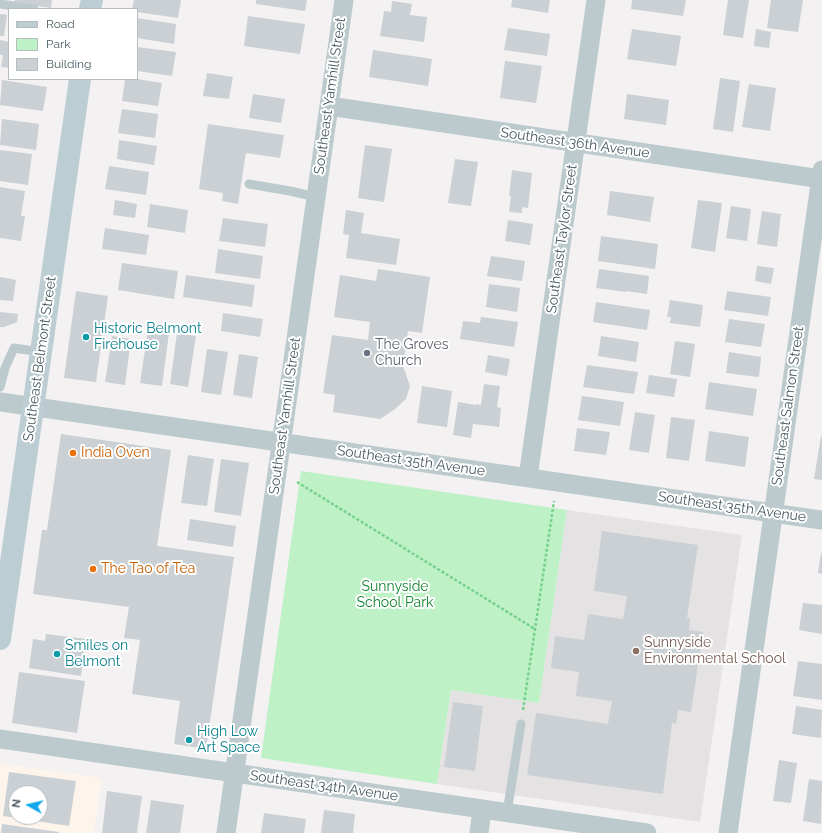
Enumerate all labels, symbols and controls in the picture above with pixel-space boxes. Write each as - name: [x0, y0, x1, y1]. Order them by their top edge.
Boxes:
- legend: [8, 8, 138, 80]
- street label: Southeast Yamhill Street: [311, 16, 349, 176]
- text: Road: [46, 17, 75, 31]
- text: Park: [46, 37, 71, 51]
- text: Building: [46, 57, 92, 71]
- street label: Southeast 36th Avenue: [499, 124, 651, 162]
- street label: Southeast Taylor Street: [543, 163, 581, 315]
- street label: Southeast Belmont Street: [20, 275, 60, 443]
- place label: Historic Belmont Firehouse: [94, 321, 202, 354]
- street label: Southeast Salmon Street: [769, 325, 807, 487]
- marker: Historic Belmont Firehouse: [81, 332, 91, 342]
- street label: Southeast Yamhill Street: [266, 336, 304, 496]
- place label: The Groves Church: [375, 337, 448, 370]
- marker: The Groves Church: [362, 348, 372, 358]
- street label: Southeast 35th Avenue: [336, 442, 486, 480]
- place label: India Oven: [81, 445, 150, 461]
- marker: India Oven: [68, 448, 78, 458]
- street label: Southeast 35th Avenue: [657, 488, 807, 526]
- place label: The Tao of Tea: [101, 561, 195, 577]
- marker: The Tao of Tea: [88, 564, 98, 574]
- park label: Sunnyside School Park: [357, 579, 433, 612]
- place label: Sunnyside Environmental School: [644, 635, 786, 668]
- place label: Smiles on Belmont: [65, 638, 128, 670]
- marker: Sunnyside Environmental School: [631, 646, 641, 656]
- marker: Smiles on Belmont: [52, 649, 62, 659]
- place label: High Low Art Space: [197, 724, 260, 756]
- marker: High Low Art Space: [184, 735, 194, 745]
- street label: Southeast 34th Avenue: [249, 767, 399, 805]
- north arrow: [8, 785, 48, 825]
- text: N: [10, 798, 24, 808]

